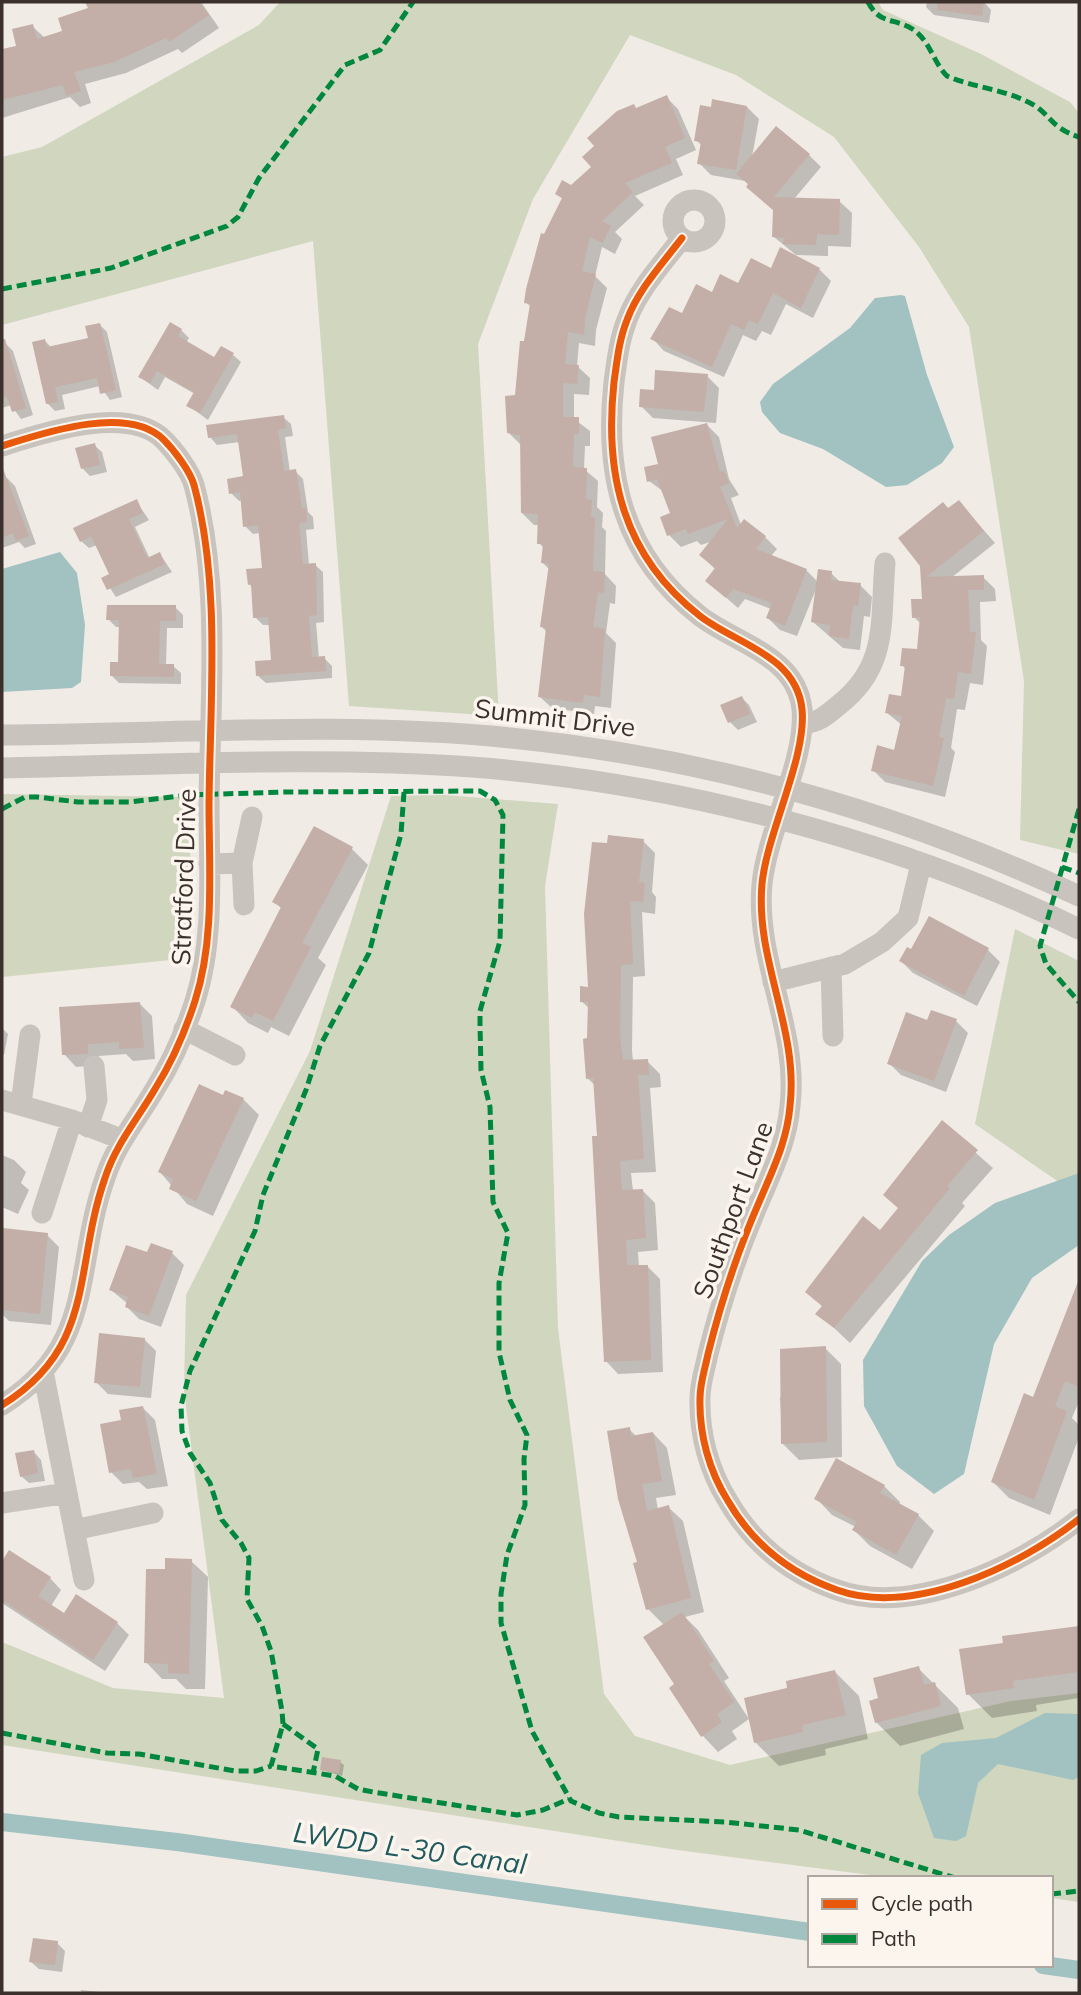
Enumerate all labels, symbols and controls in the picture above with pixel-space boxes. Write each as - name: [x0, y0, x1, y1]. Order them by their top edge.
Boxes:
- street label: Summit Drive: [473, 691, 637, 744]
- street label: Stratford Drive: [164, 788, 203, 966]
- street label: Southport Lane: [685, 1117, 780, 1303]
- water label: LWDD L-30 Canal: [291, 1814, 529, 1881]
- legend: [808, 1876, 1053, 1967]
- text: Cycle path: [871, 1890, 973, 1916]
- text: Path: [871, 1925, 916, 1951]

